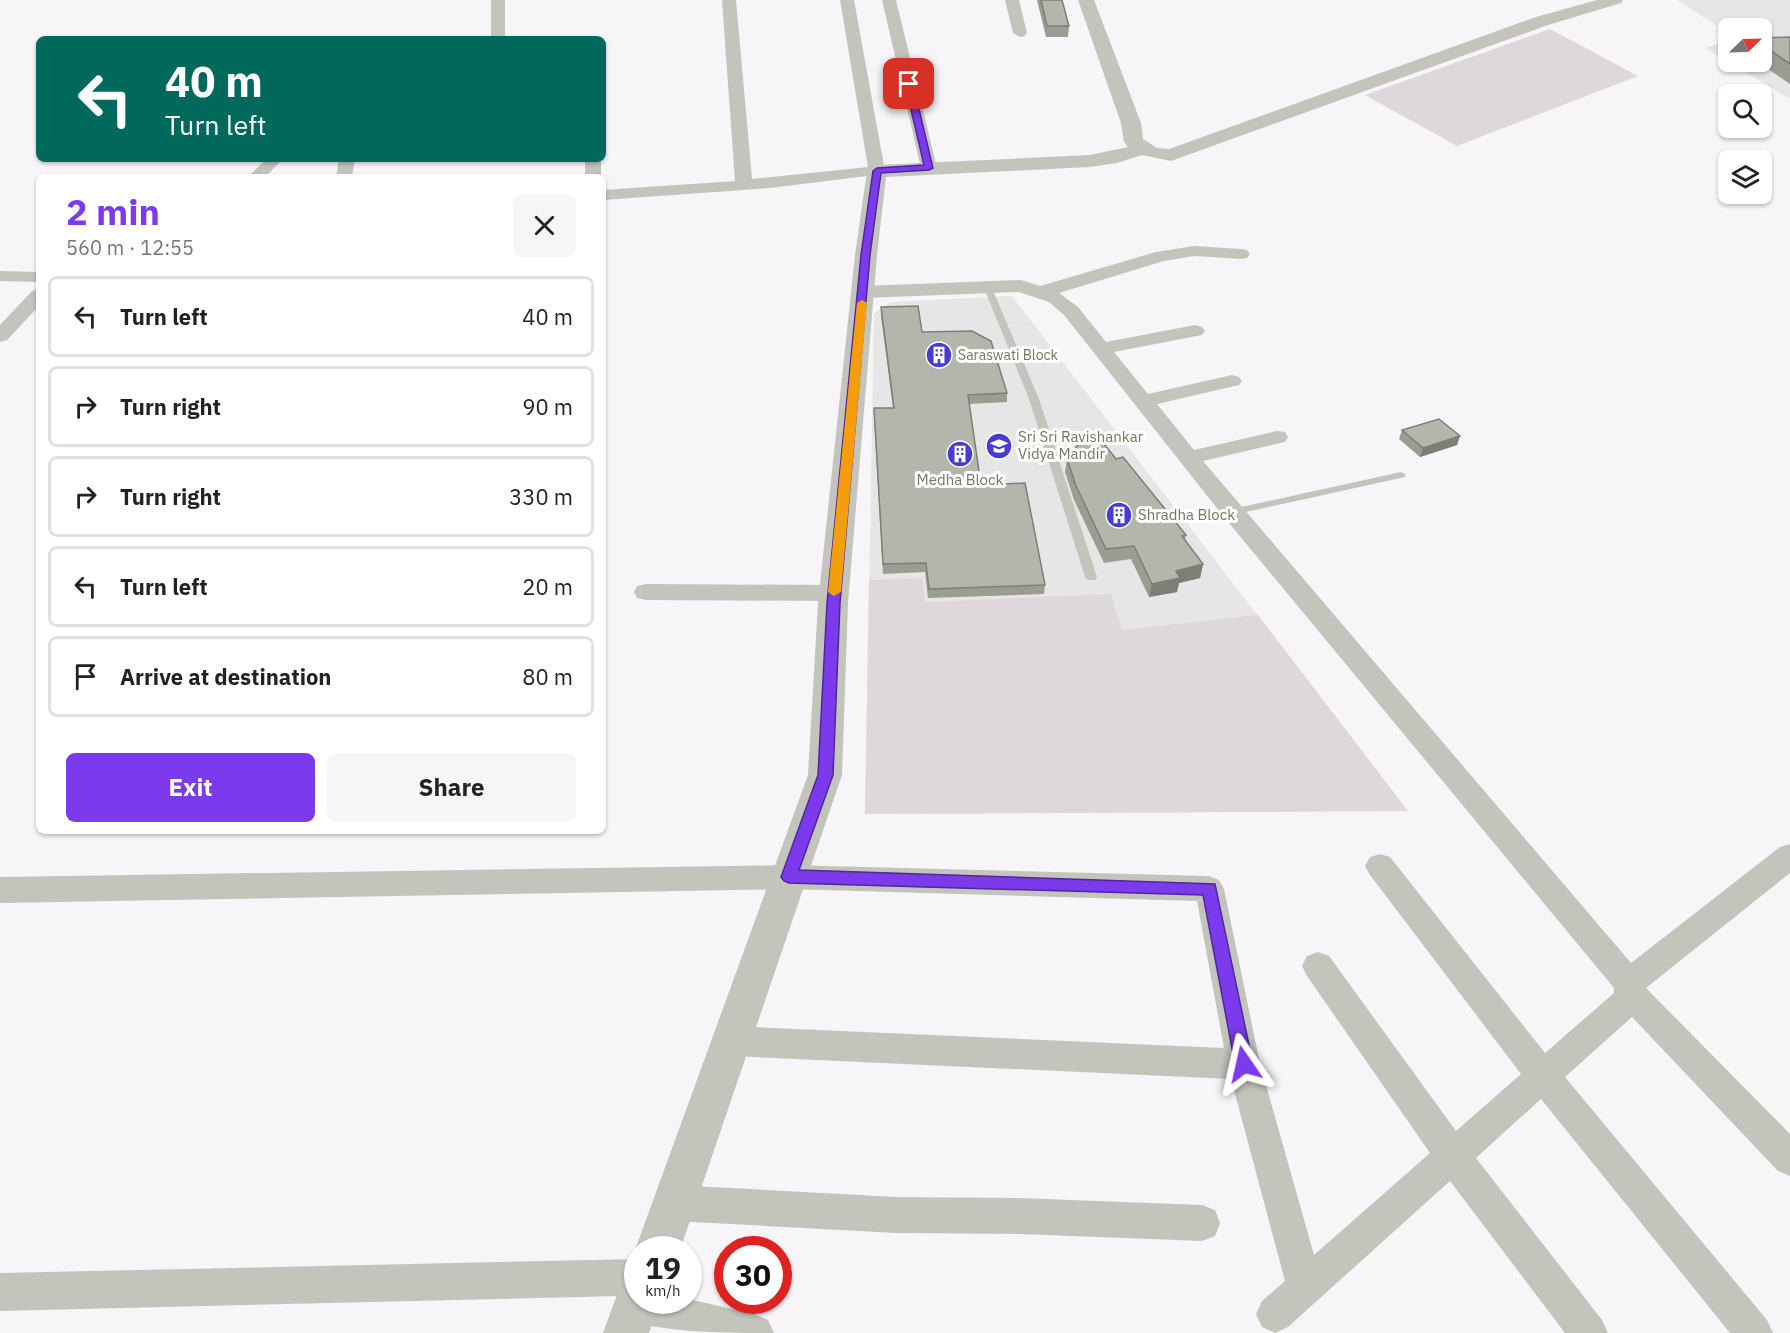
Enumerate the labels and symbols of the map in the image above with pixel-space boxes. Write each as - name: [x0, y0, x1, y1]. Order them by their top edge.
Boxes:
- north arrow: [1718, 18, 1772, 72]
- pin: [883, 58, 934, 109]
- building icon: Saraswati Block: [924, 340, 954, 370]
- place label: Saraswati Block: [958, 346, 1059, 364]
- place label: Sri Sri Ravishankar Vidya Mandir: [1018, 427, 1144, 463]
- school or university icon: Sri Sri Ravishankar Vidya Mandir: [984, 431, 1014, 461]
- building icon: Medha Block: [945, 439, 975, 469]
- place label: Medha Block: [917, 470, 1004, 489]
- building icon: Shradha Block: [1104, 500, 1134, 530]
- place label: Shradha Block: [1138, 505, 1235, 524]
- position arrow: [1212, 1032, 1276, 1096]
- speed limit sign: 30: [714, 1236, 792, 1314]

